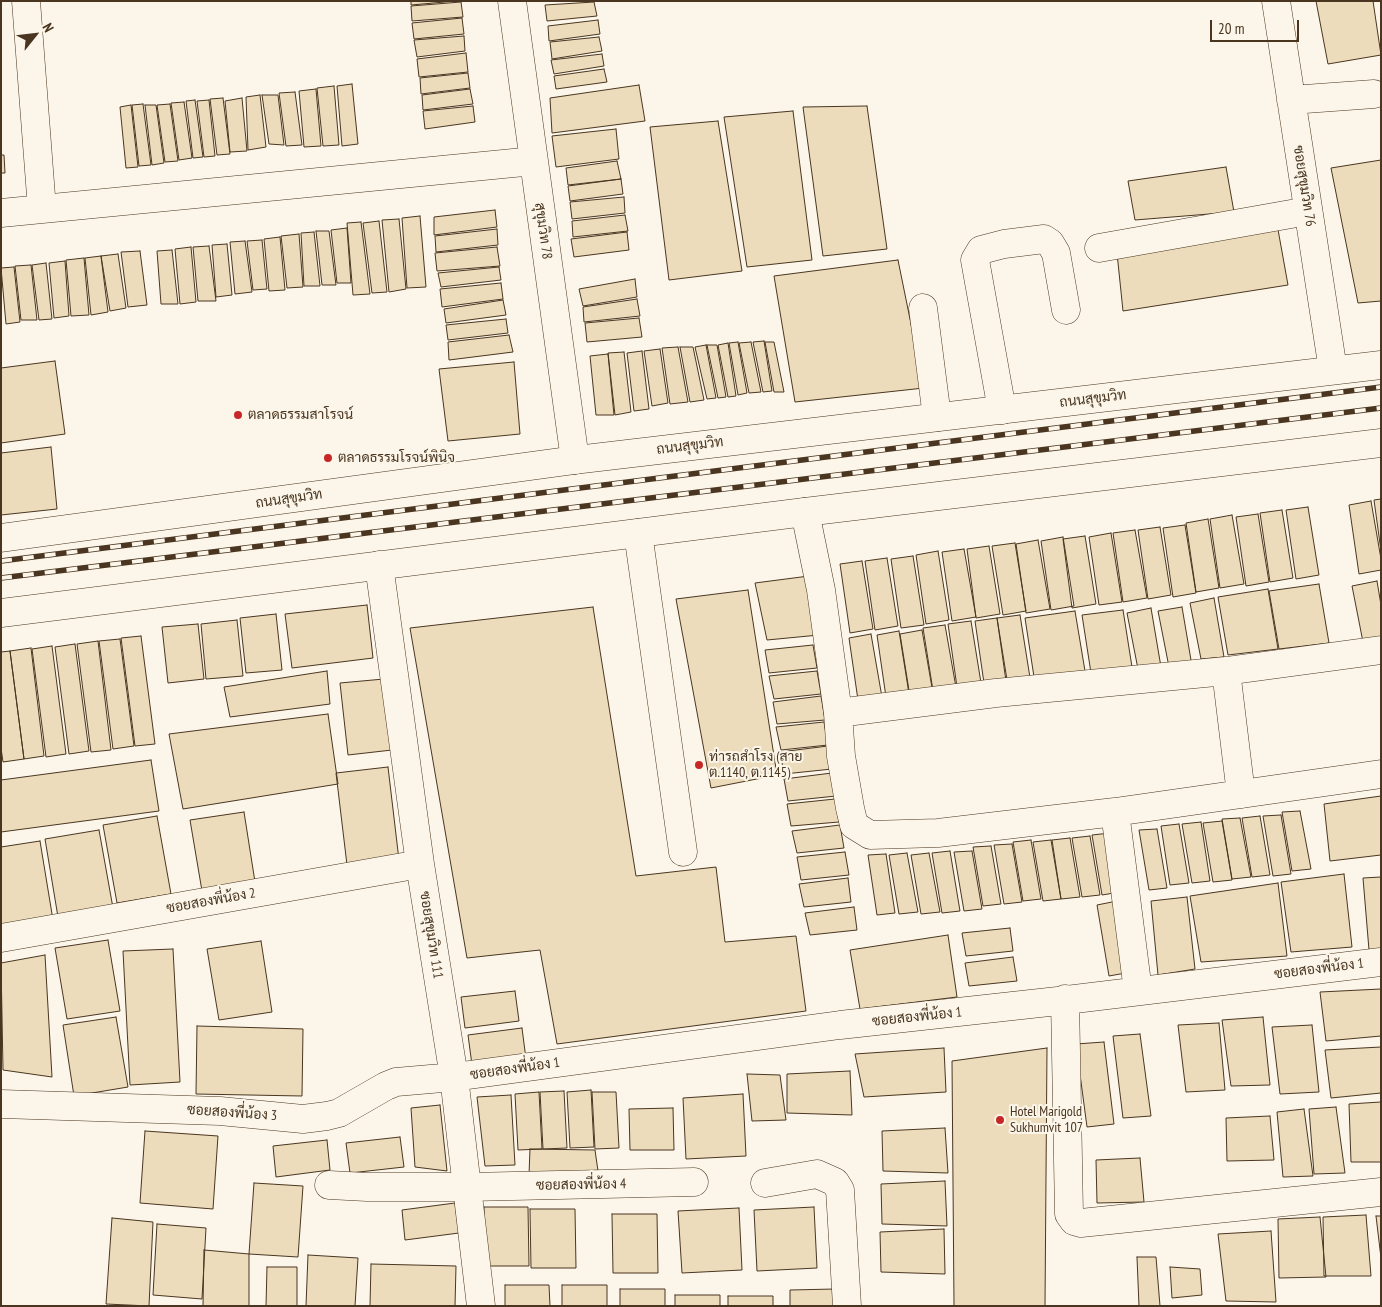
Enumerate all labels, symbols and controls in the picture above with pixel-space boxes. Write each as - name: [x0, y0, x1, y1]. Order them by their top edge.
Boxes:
- north arrow: [10, 10, 60, 60]
- scale bar: [1212, 10, 1301, 42]
- text: 20 m: [1218, 19, 1244, 38]
- text: N: [38, 20, 58, 35]
- street label: ซอยสุขุมวิท 76: [1289, 144, 1319, 228]
- street label: สุขุมวิท 78: [531, 202, 555, 260]
- street label: ถนนสุขุมวิท: [1059, 387, 1127, 411]
- place label: ตลาดธรรมสาโรจน์: [248, 407, 353, 423]
- marker: ตลาดธรรมสาโรจน์: [232, 409, 244, 421]
- street label: ถนนสุขุมวิท: [656, 434, 724, 458]
- place label: ตลาดธรรมโรจน์พินิจ: [338, 450, 455, 466]
- marker: ตลาดธรรมโรจน์พินิจ: [322, 452, 334, 464]
- street label: ถนนสุขุมวิท: [254, 486, 324, 512]
- place label: ท่ารถสำโรง (สาย ต.1140, ต.1145): [709, 749, 802, 782]
- marker: ท่ารถสำโรง (สาย ต.1140, ต.1145): [693, 759, 705, 771]
- street label: ซอยสองพี่น้อง 2: [165, 885, 257, 917]
- street label: ซอยสุขุมวิท 111: [416, 890, 446, 980]
- street label: ซอยสองพี่น้อง 1: [1273, 955, 1365, 983]
- street label: ซอยสองพี่น้อง 1: [871, 1004, 963, 1030]
- street label: ซอยสองพี่น้อง 1: [469, 1054, 561, 1084]
- street label: ซอยสองพี่น้อง 3: [186, 1101, 278, 1125]
- place label: Hotel Marigold Sukhumvit 107: [1010, 1104, 1083, 1136]
- marker: Hotel Marigold Sukhumvit 107: [994, 1114, 1006, 1126]
- street label: ซอยสองพี่น้อง 4: [536, 1176, 626, 1194]

